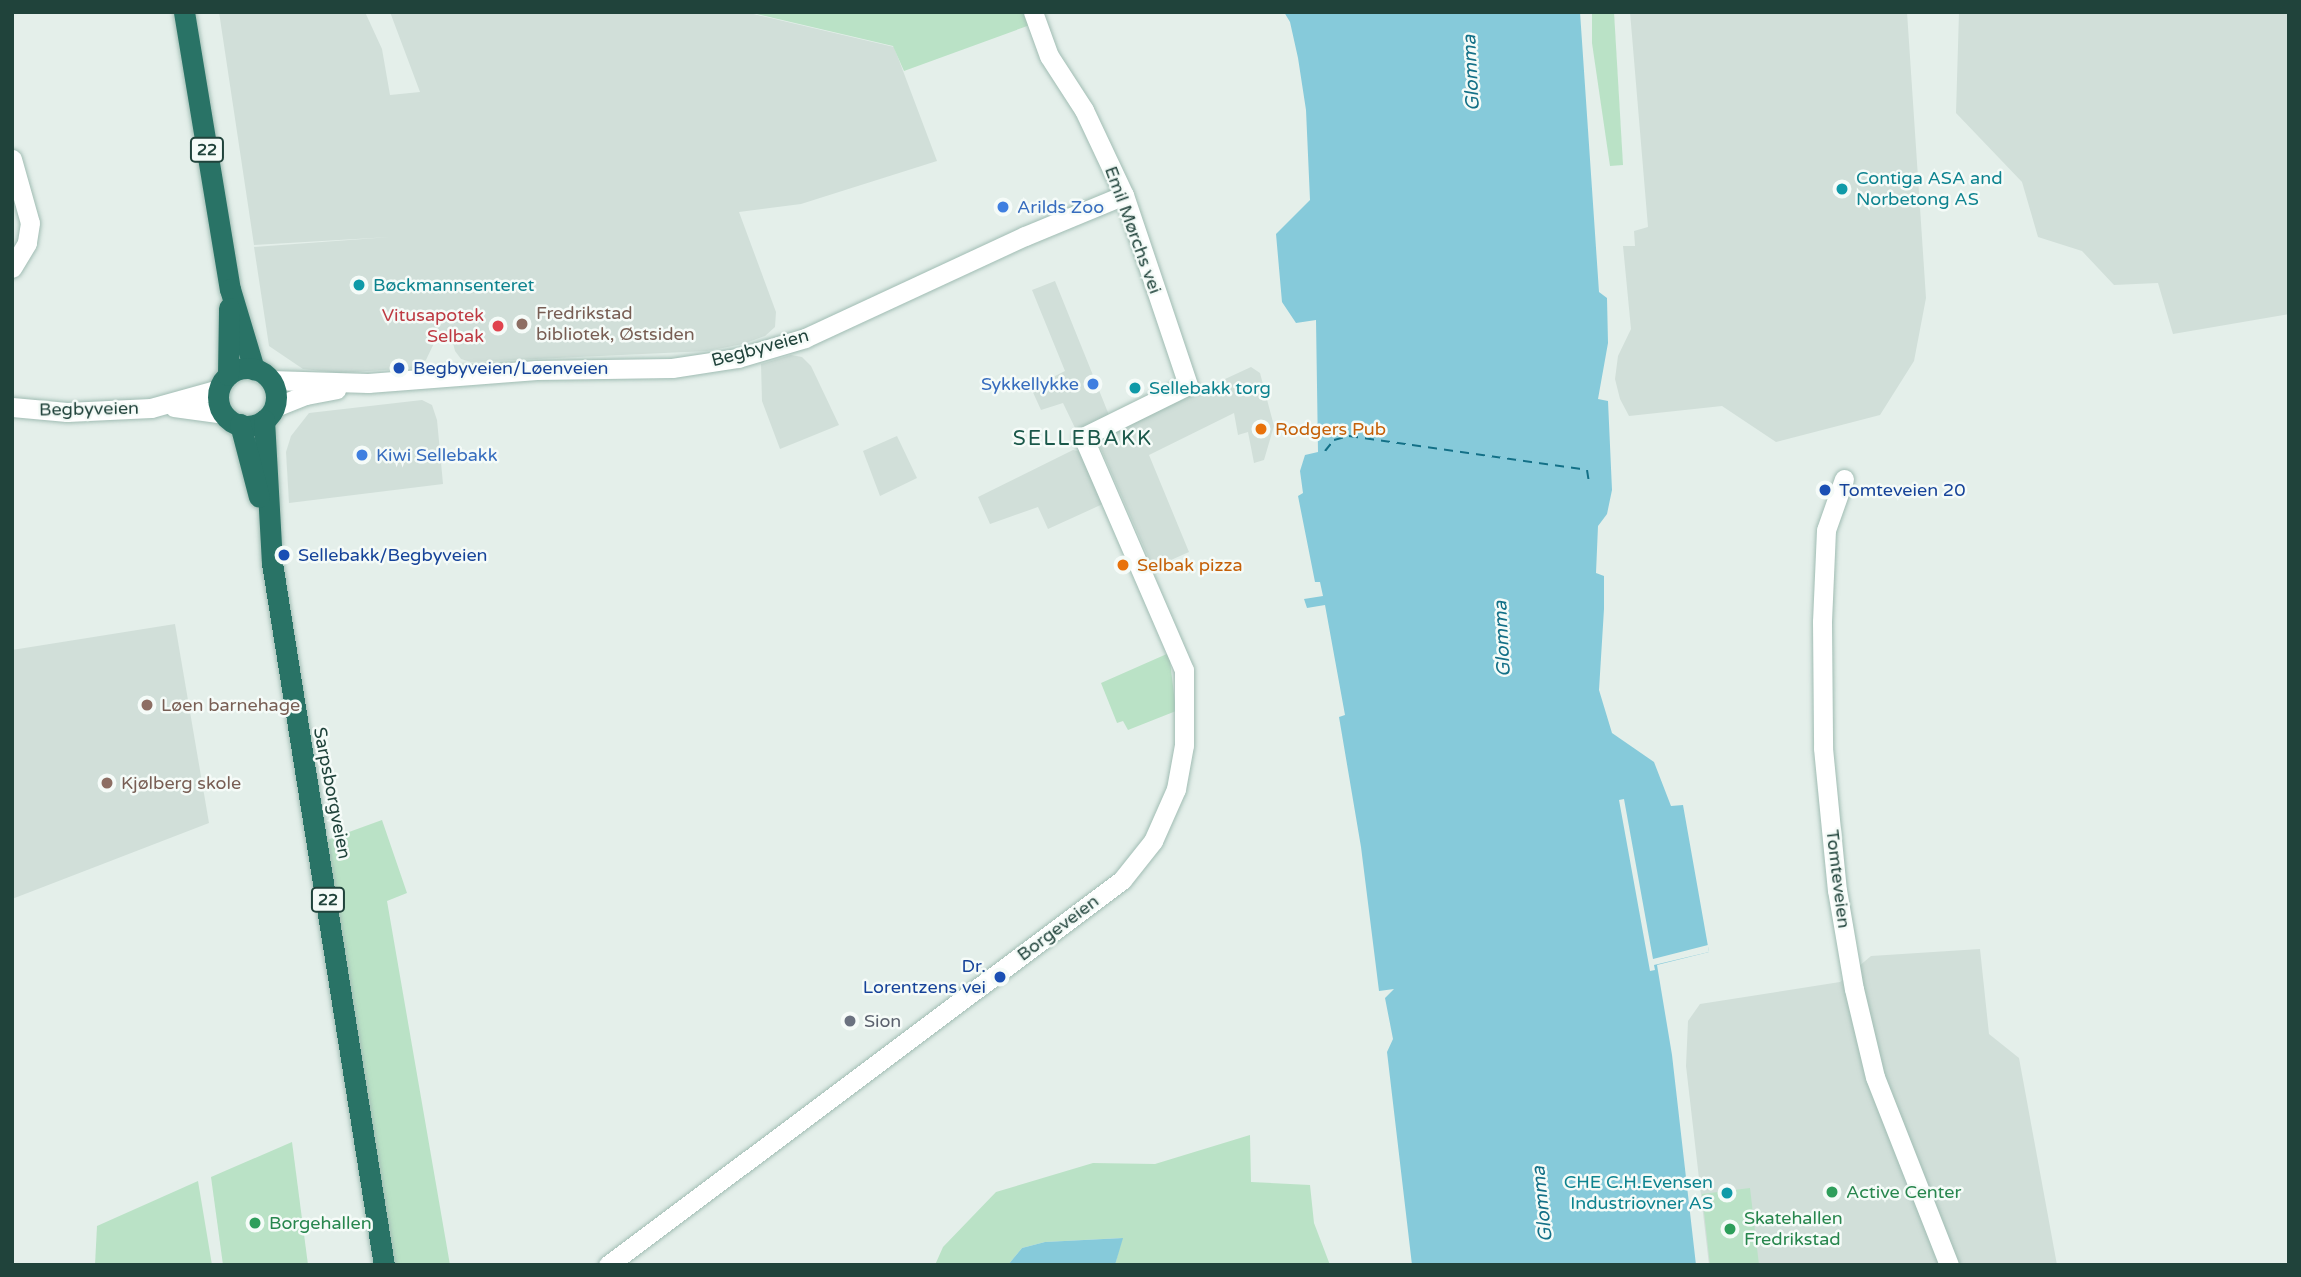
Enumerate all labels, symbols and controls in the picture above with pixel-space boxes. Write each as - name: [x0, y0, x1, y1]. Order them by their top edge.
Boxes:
- water label: Glomma: [1459, 34, 1485, 112]
- road number: 22: [190, 138, 224, 162]
- street label: Emil Mørchs vei: [1100, 163, 1166, 297]
- place label: Contiga ASA and Norbetong AS: [1856, 168, 2002, 210]
- marker: Contiga ASA and Norbetong AS: [1834, 181, 1850, 197]
- place label: Arilds Zoo: [1017, 196, 1104, 218]
- marker: Arilds Zoo: [995, 199, 1011, 215]
- place label: Bøckmannsenteret: [373, 274, 534, 296]
- marker: Bøckmannsenteret: [351, 277, 367, 293]
- place label: Fredrikstad bibliotek, Østsiden: [536, 303, 695, 346]
- place label: Vitusapotek Selbak: [382, 305, 484, 348]
- marker: Fredrikstad bibliotek, Østsiden: [514, 316, 530, 332]
- marker: Vitusapotek Selbak: [490, 318, 506, 334]
- street label: Begbyveien: [709, 325, 811, 371]
- place label: Begbyveien/Løenveien: [413, 357, 609, 379]
- marker: Begbyveien/Løenveien: [391, 360, 407, 376]
- place label: Sykkellykke: [981, 373, 1079, 395]
- marker: Sykkellykke: [1085, 376, 1101, 392]
- place label: Sellebakk torg: [1149, 377, 1271, 399]
- marker: Sellebakk torg: [1127, 380, 1143, 396]
- street label: Begbyveien: [39, 397, 139, 421]
- place label: Rodgers Pub: [1275, 418, 1386, 440]
- marker: Rodgers Pub: [1253, 421, 1269, 437]
- district label: SELLEBAKK: [1014, 426, 1152, 452]
- place label: Kiwi Sellebakk: [376, 444, 497, 466]
- marker: Kiwi Sellebakk: [354, 447, 370, 463]
- place label: Tomteveien 20: [1839, 479, 1965, 501]
- marker: Tomteveien 20: [1817, 482, 1833, 498]
- place label: Sellebakk/Begbyveien: [298, 544, 488, 566]
- marker: Sellebakk/Begbyveien: [276, 547, 292, 563]
- place label: Selbak pizza: [1137, 554, 1243, 576]
- marker: Selbak pizza: [1115, 557, 1131, 573]
- water label: Glomma: [1490, 600, 1516, 678]
- place label: Løen barnehage: [161, 694, 300, 716]
- marker: Løen barnehage: [139, 697, 155, 713]
- street label: Sarpsborgveien: [309, 725, 355, 861]
- place label: Kjølberg skole: [121, 772, 241, 794]
- marker: Kjølberg skole: [99, 775, 115, 791]
- street label: Tomteveien: [1821, 828, 1855, 930]
- road number: 22: [310, 888, 346, 912]
- street label: Borgeveien: [1013, 890, 1103, 966]
- place label: Dr. Lorentzens vei: [863, 956, 986, 998]
- marker: Dr. Lorentzens vei: [992, 969, 1008, 985]
- place label: Sion: [864, 1010, 901, 1032]
- marker: Sion: [842, 1013, 858, 1029]
- water label: Glomma: [1528, 1165, 1558, 1243]
- place label: CHE C.H.Evensen Industriovner AS: [1564, 1172, 1713, 1214]
- place label: Active Center: [1846, 1181, 1961, 1203]
- marker: Active Center: [1824, 1184, 1840, 1200]
- marker: CHE C.H.Evensen Industriovner AS: [1719, 1185, 1735, 1201]
- place label: Skatehallen Fredrikstad: [1744, 1208, 1843, 1250]
- place label: Borgehallen: [269, 1212, 372, 1234]
- marker: Borgehallen: [247, 1215, 263, 1231]
- marker: Skatehallen Fredrikstad: [1722, 1221, 1738, 1237]

